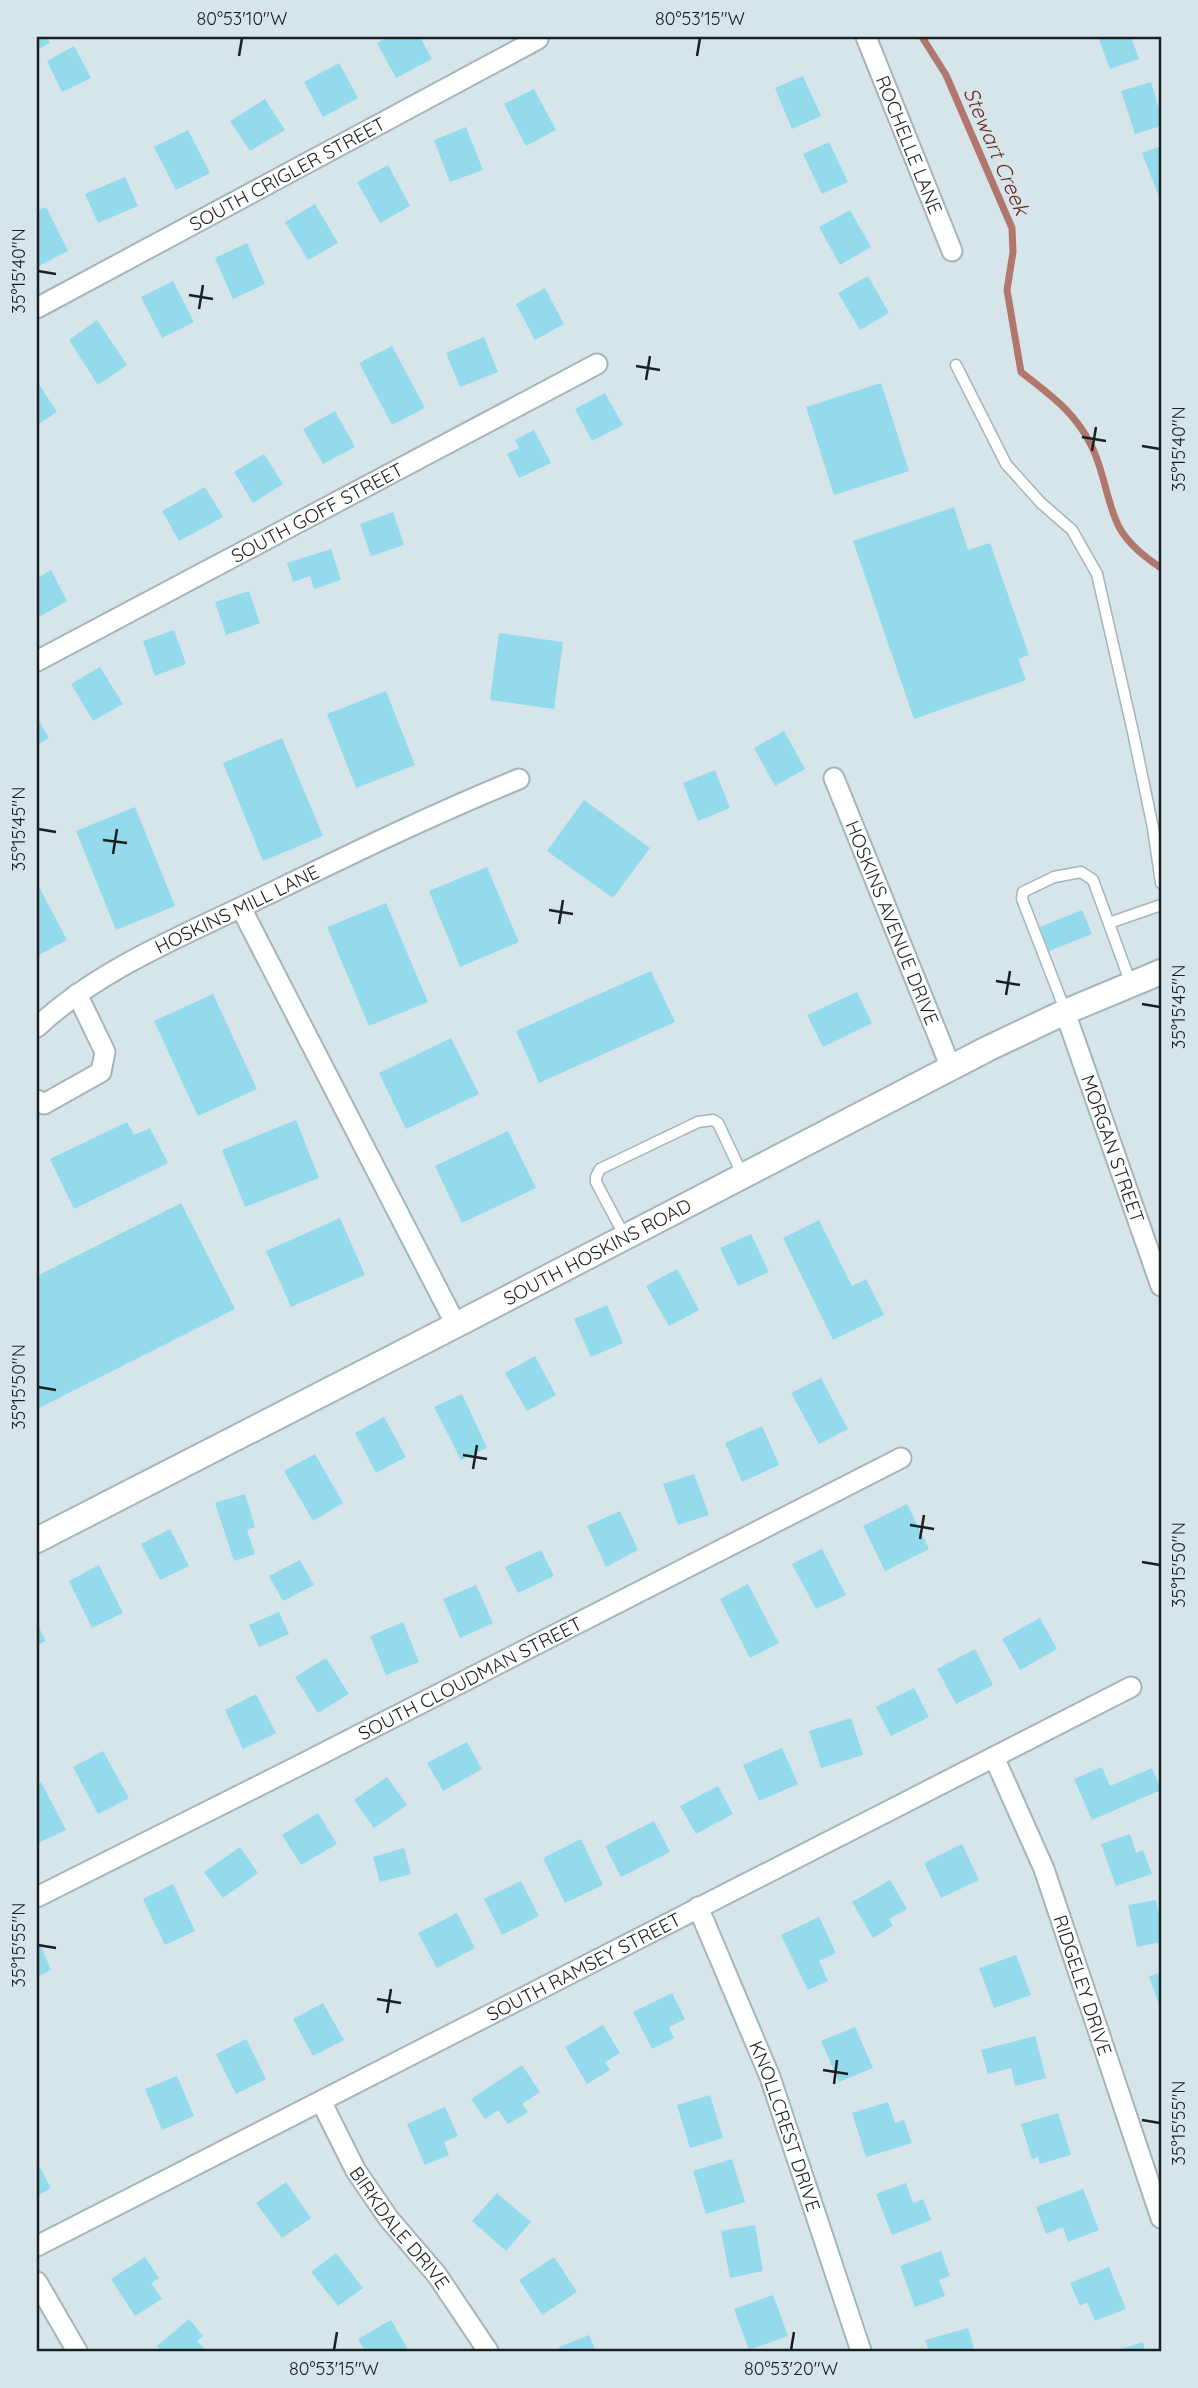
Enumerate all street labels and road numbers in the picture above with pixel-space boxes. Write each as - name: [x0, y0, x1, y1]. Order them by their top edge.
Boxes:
- street label: ROCHELLE LANE: [871, 72, 948, 217]
- street label: SOUTH CRIGLER STREET: [185, 111, 389, 236]
- street label: SOUTH GOFF STREET: [227, 457, 407, 568]
- street label: HOSKINS AVENUE DRIVE: [840, 817, 944, 1028]
- street label: HOSKINS MILL LANE: [151, 859, 323, 959]
- street label: MORGAN STREET: [1076, 1072, 1150, 1226]
- street label: SOUTH HOSKINS ROAD: [499, 1193, 695, 1310]
- street label: SOUTH CLOUDMAN STREET: [354, 1611, 586, 1745]
- street label: SOUTH RAMSEY STREET: [482, 1907, 685, 2026]
- street label: RIDGELEY DRIVE: [1048, 1912, 1118, 2058]
- street label: KNOLLCREST DRIVE: [744, 2037, 826, 2215]
- street label: BIRKDALE DRIVE: [344, 2162, 455, 2294]

